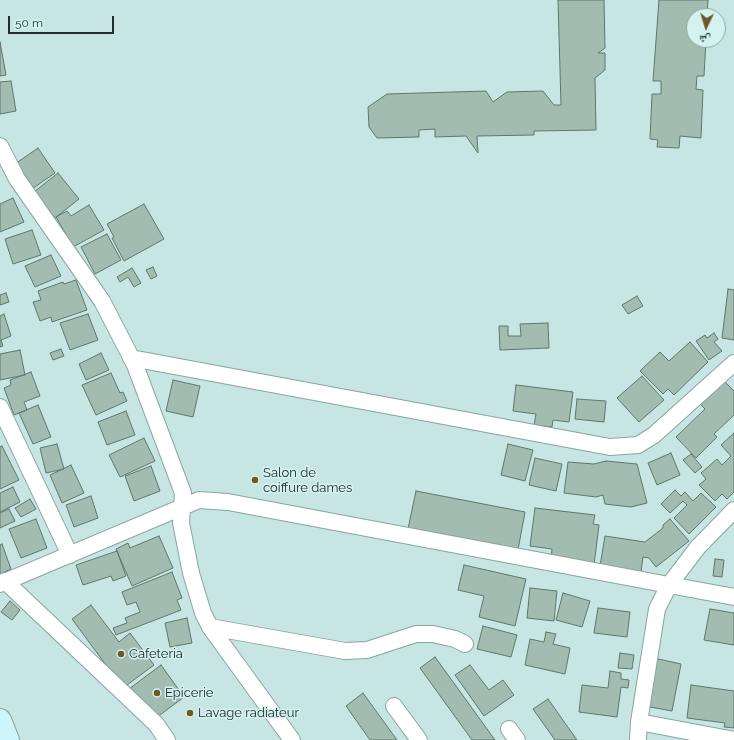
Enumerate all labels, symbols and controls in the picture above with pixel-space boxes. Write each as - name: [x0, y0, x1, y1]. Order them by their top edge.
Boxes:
- scale bar: [10, 8, 116, 34]
- north arrow: [686, 8, 726, 48]
- text: 50 m: [15, 16, 43, 30]
- text: ش: [699, 33, 711, 46]
- place label: Salon de coiffure dames: [263, 465, 352, 496]
- marker: Salon de coiffure dames: [250, 475, 260, 485]
- place label: Cafeteria: [129, 646, 183, 662]
- marker: Cafeteria: [116, 649, 126, 659]
- place label: Epicerie: [165, 685, 213, 701]
- marker: Epicerie: [152, 688, 162, 698]
- place label: Lavage radiateur: [198, 705, 299, 721]
- marker: Lavage radiateur: [185, 708, 195, 718]

